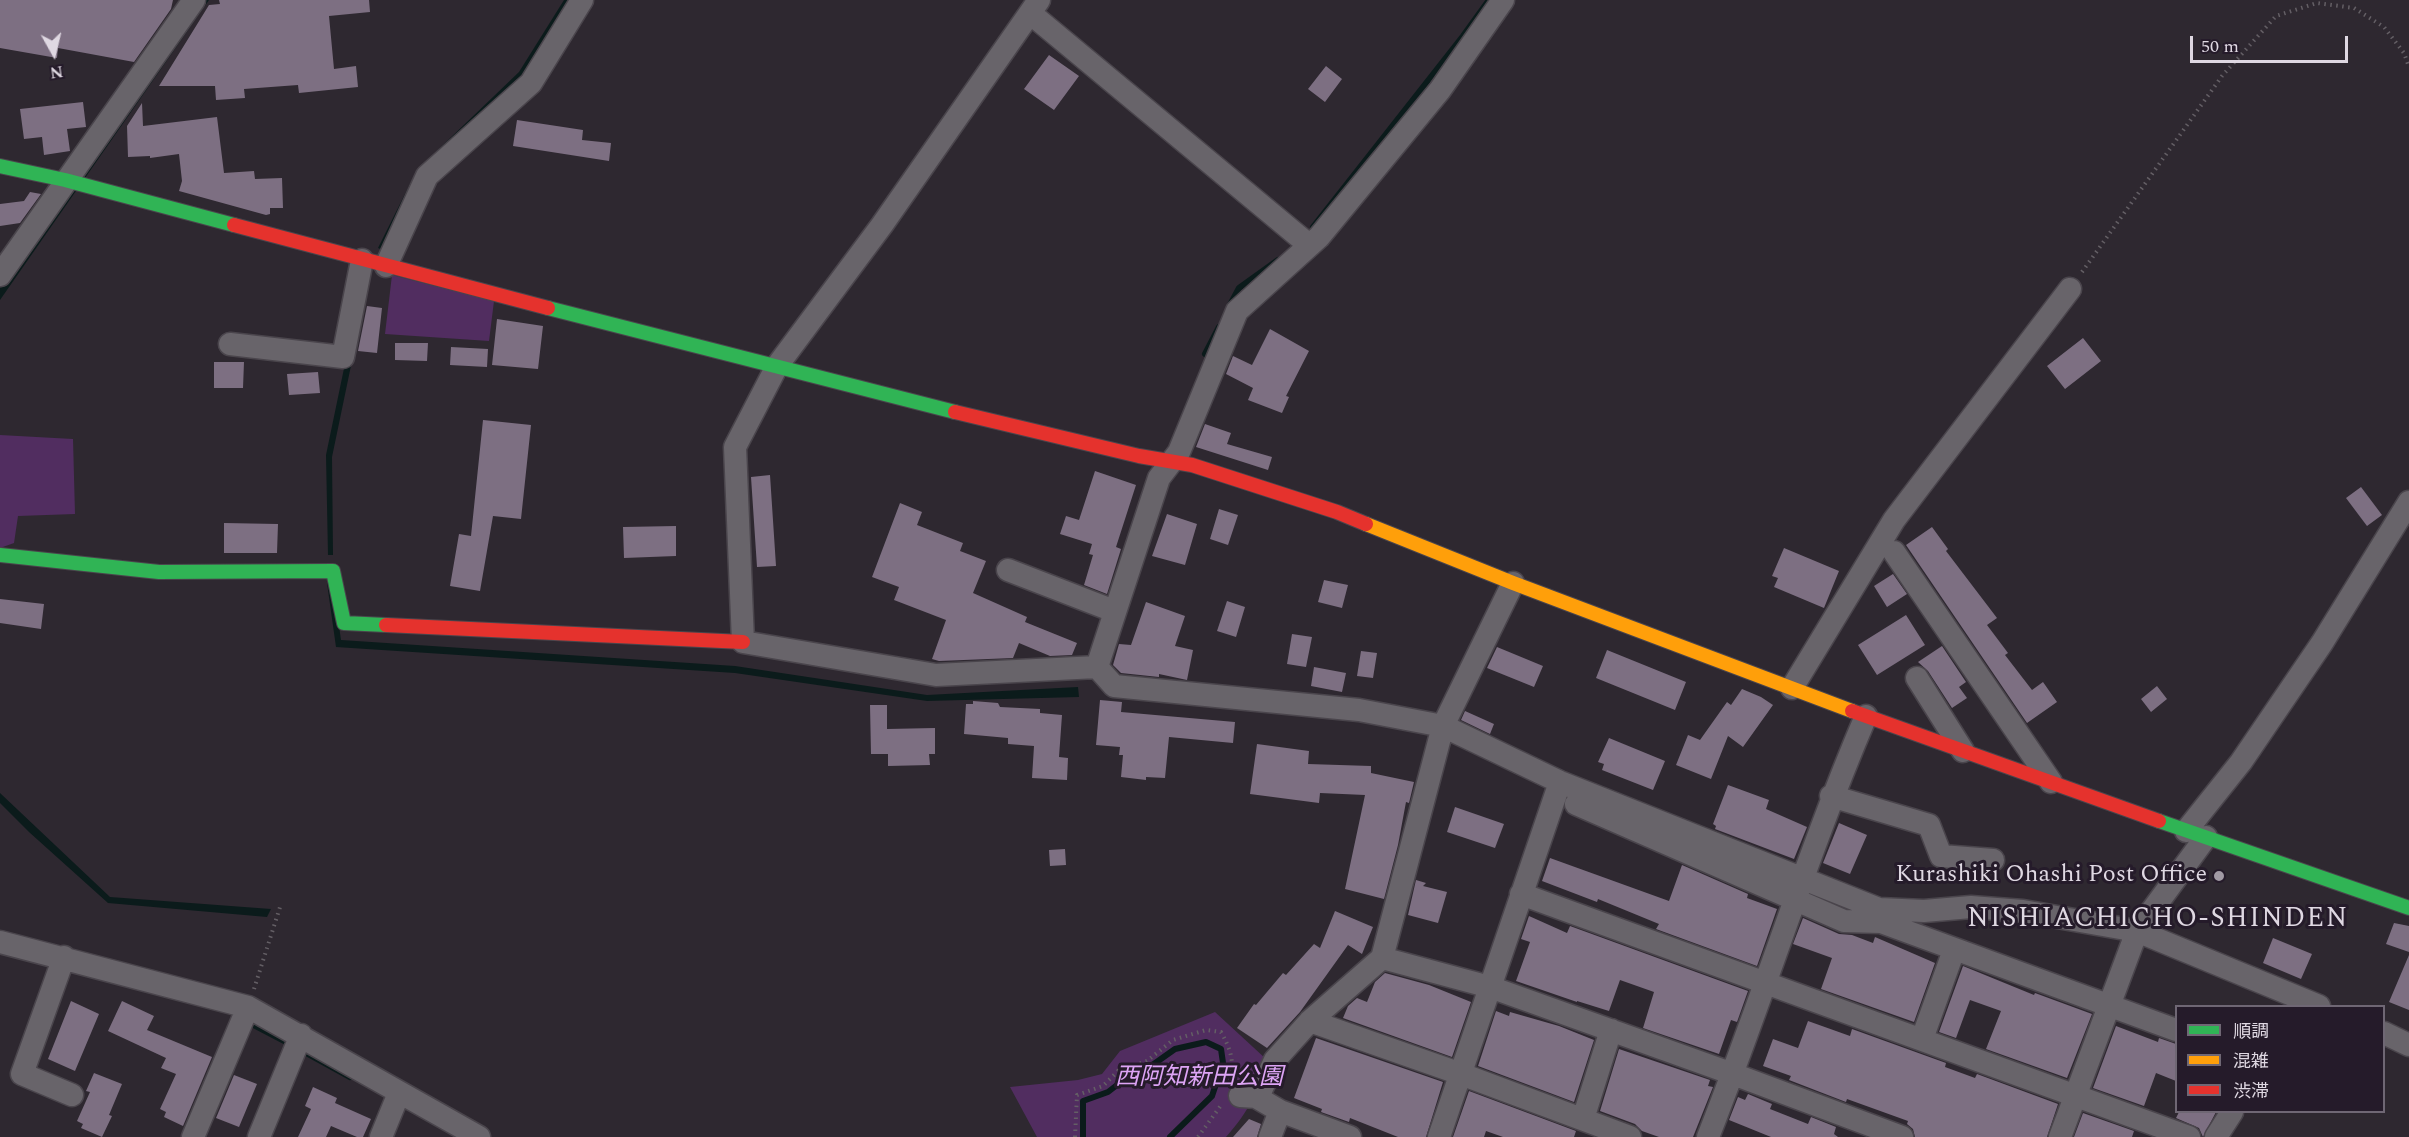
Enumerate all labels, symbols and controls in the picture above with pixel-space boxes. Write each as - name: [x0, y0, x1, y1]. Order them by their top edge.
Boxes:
- north arrow: [24, 24, 84, 84]
- scale bar: [2193, 24, 2350, 62]
- text: 50 m: [2201, 33, 2239, 60]
- text: N: [48, 59, 65, 85]
- place label: Kurashiki Ohashi Post Office: [1896, 862, 2207, 890]
- marker: Kurashiki Ohashi Post Office: [2212, 869, 2226, 883]
- district label: NISHIACHICHO-SHINDEN: [1967, 905, 2349, 937]
- legend: [2175, 1005, 2385, 1113]
- text: 順調: [2233, 1018, 2269, 1045]
- text: 混雑: [2233, 1048, 2269, 1075]
- park label: 西阿知新田公園: [1115, 1065, 1283, 1093]
- text: 渋滞: [2233, 1078, 2269, 1105]

